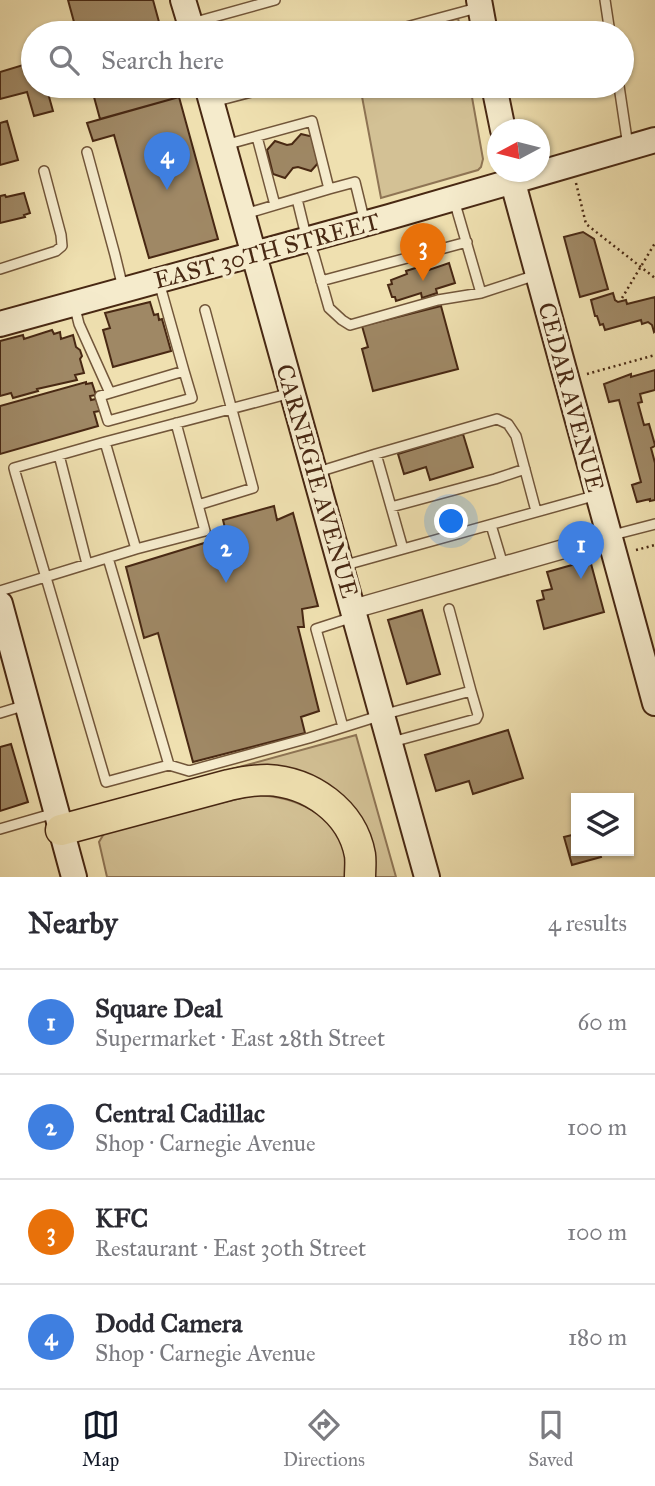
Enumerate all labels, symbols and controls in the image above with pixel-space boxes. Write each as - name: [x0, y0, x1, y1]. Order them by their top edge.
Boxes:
- search box: [21, 21, 634, 98]
- icon: search: [45, 41, 83, 79]
- text: Search here: [101, 44, 224, 76]
- north arrow: [487, 119, 550, 182]
- pin: 4: [144, 132, 190, 190]
- street label: EAST 30TH STREET: [151, 206, 383, 296]
- pin: 3: [400, 223, 446, 281]
- street label: CEDAR AVENUE: [531, 299, 611, 495]
- street label: CARNEGIE AVENUE: [269, 361, 365, 601]
- your location: [434, 504, 468, 538]
- pin: 1: [558, 521, 604, 579]
- pin: 2: [203, 525, 249, 583]
- map controls: [571, 793, 634, 856]
- button: layers: [571, 793, 634, 856]
- text: Nearby: [28, 905, 118, 941]
- text: 4 results: [548, 909, 627, 937]
- text: Square Deal: [95, 992, 223, 1024]
- text: 1: [46, 1008, 56, 1036]
- text: 60 m: [578, 1008, 627, 1036]
- text: Supermarket · East 28th Street: [95, 1024, 385, 1052]
- text: Central Cadillac: [95, 1097, 265, 1129]
- text: 2: [45, 1113, 57, 1141]
- text: 100 m: [567, 1113, 627, 1141]
- text: Shop · Carnegie Avenue: [95, 1129, 316, 1157]
- text: KFC: [95, 1202, 148, 1234]
- text: 3: [46, 1218, 56, 1246]
- text: 100 m: [567, 1218, 627, 1246]
- text: Restaurant · East 30th Street: [95, 1234, 366, 1262]
- text: Dodd Camera: [95, 1307, 243, 1339]
- text: 4: [45, 1323, 57, 1351]
- text: 180 m: [568, 1323, 627, 1351]
- text: Shop · Carnegie Avenue: [95, 1339, 316, 1367]
- tab: Map: [82, 1406, 120, 1471]
- tab: Directions: [283, 1406, 365, 1471]
- tab: Saved: [528, 1406, 573, 1471]

